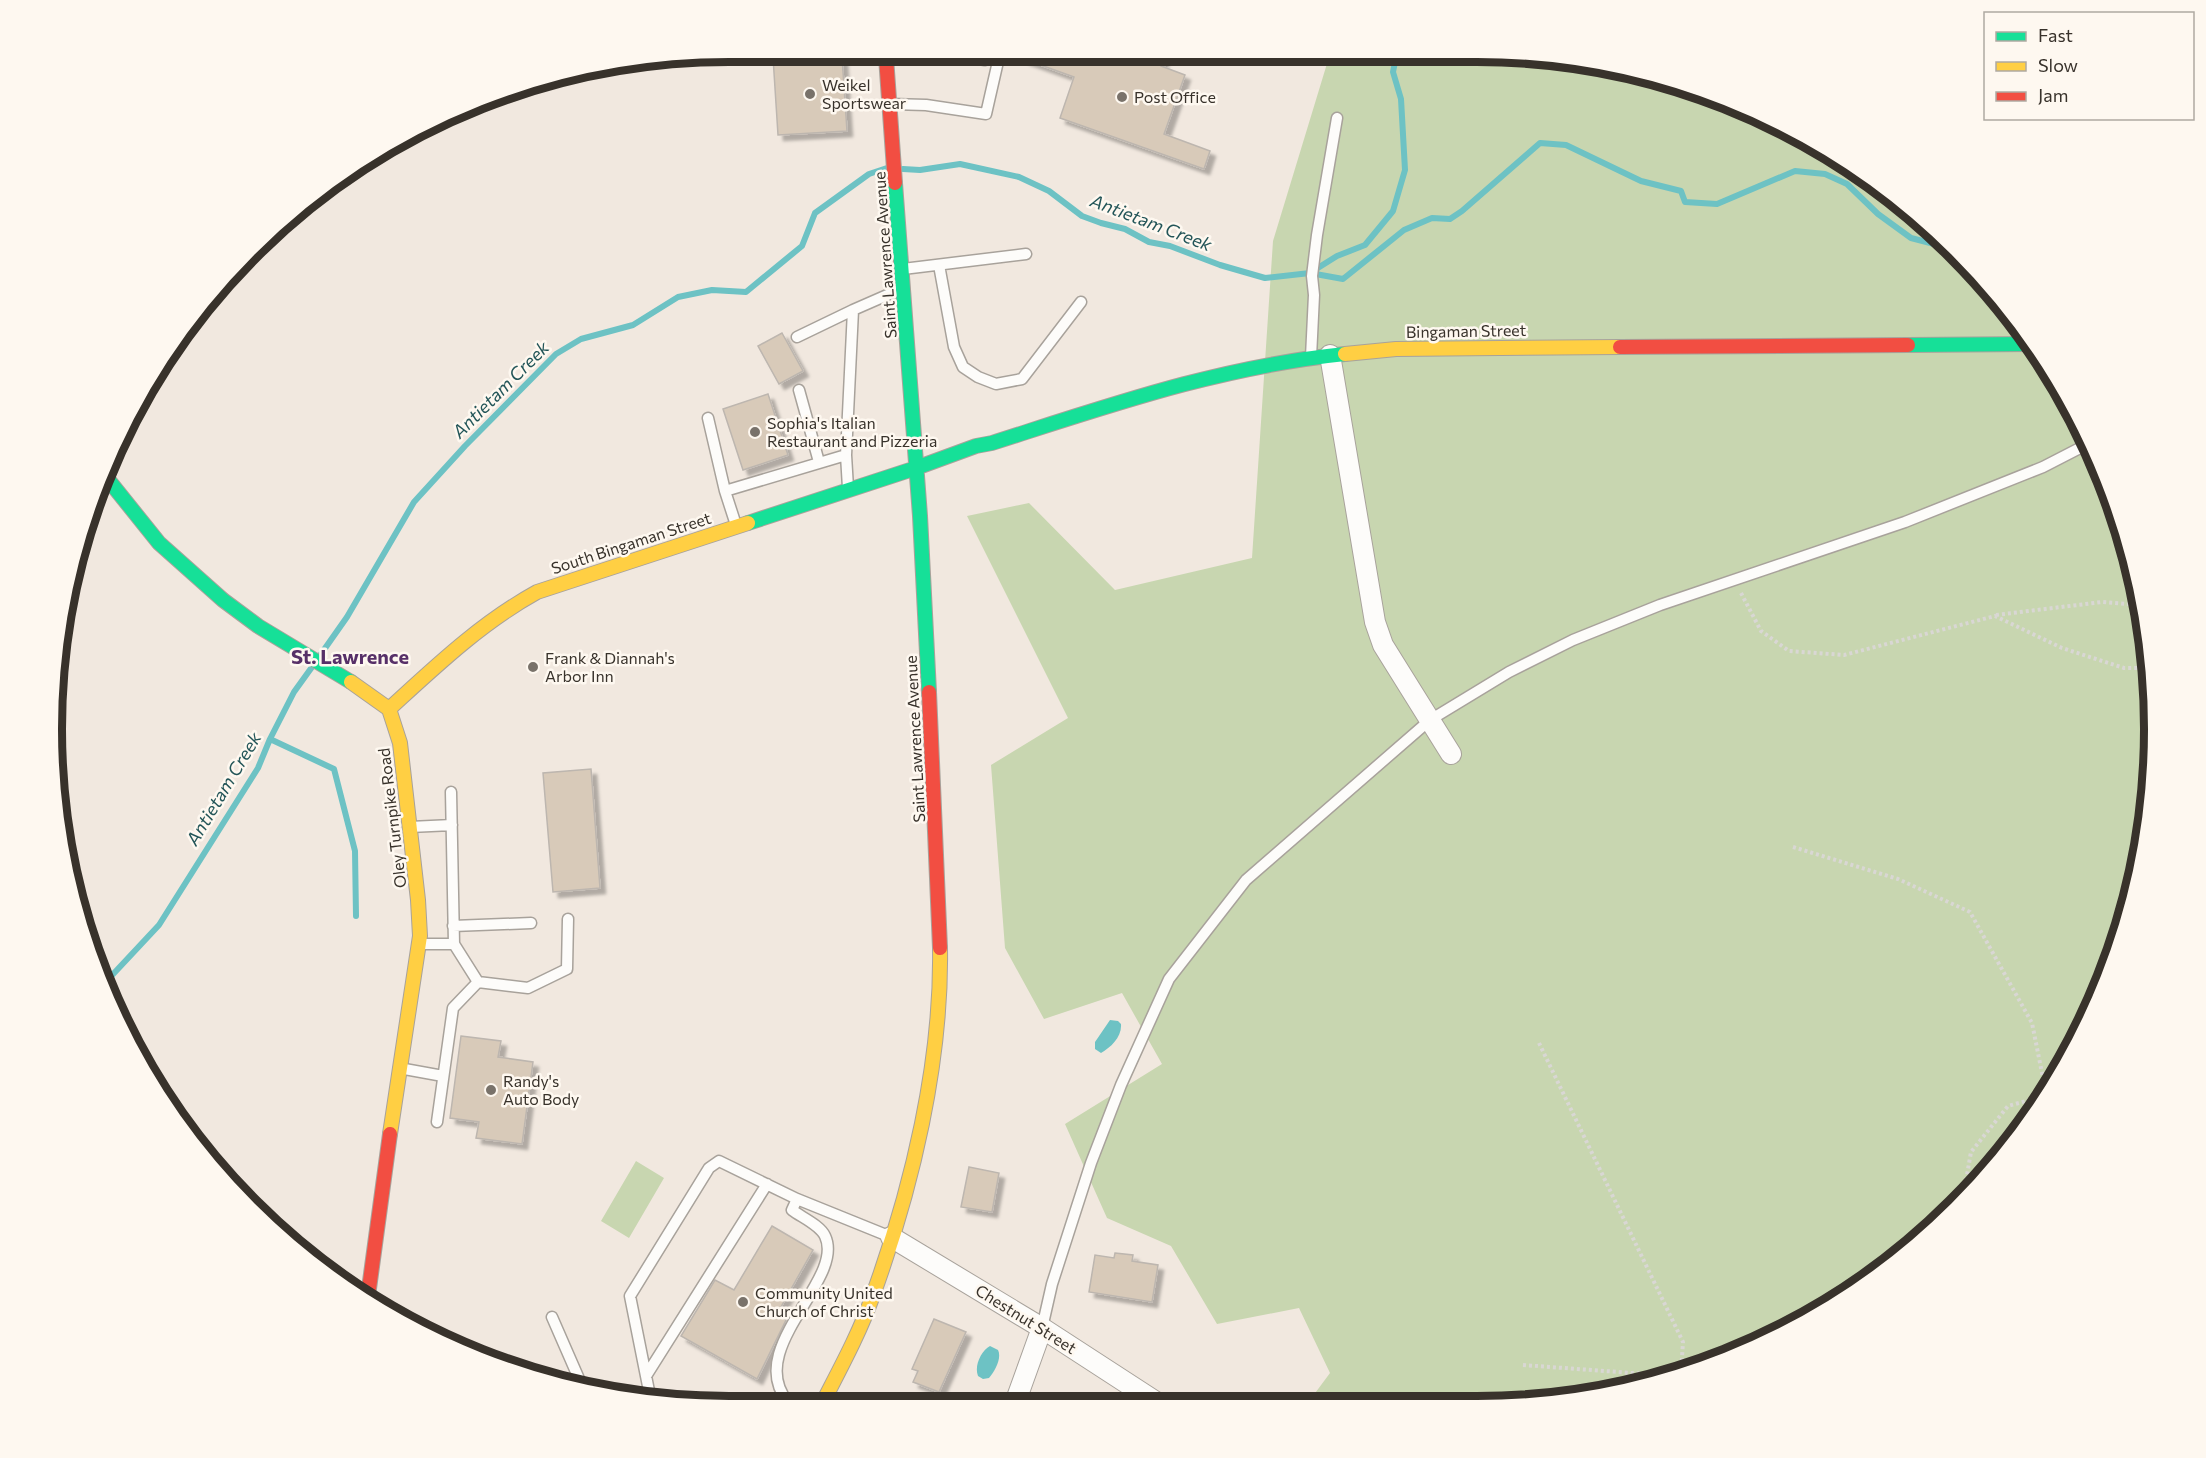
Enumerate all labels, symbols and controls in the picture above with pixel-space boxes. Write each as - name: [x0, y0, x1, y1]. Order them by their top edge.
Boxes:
- legend: [1984, 12, 2194, 120]
- text: Fast: [2038, 24, 2073, 46]
- text: Slow: [2038, 54, 2078, 76]
- place label: Weikel Sportswear: [822, 75, 907, 112]
- text: Jam: [2038, 84, 2068, 106]
- marker: Weikel Sportswear: [803, 87, 817, 101]
- place label: Post Office: [1134, 87, 1216, 106]
- marker: Post Office: [1115, 90, 1129, 104]
- street label: Saint Lawrence Avenue: [869, 171, 900, 339]
- water label: Antietam Creek: [1087, 188, 1216, 256]
- street label: Bingaman Street: [1406, 320, 1527, 341]
- water label: Antietam Creek: [447, 335, 554, 443]
- place label: Sophia's Italian Restaurant and Pizzeria: [767, 413, 937, 450]
- marker: Sophia's Italian Restaurant and Pizzeria: [748, 425, 762, 439]
- street label: South Bingaman Street: [548, 508, 714, 577]
- district label: St. Lawrence: [291, 644, 409, 668]
- place label: Frank & Diannah's Arbor Inn: [545, 648, 675, 685]
- street label: Saint Lawrence Avenue: [901, 655, 928, 823]
- marker: Frank & Diannah's Arbor Inn: [526, 660, 540, 674]
- water label: Antietam Creek: [180, 727, 266, 850]
- street label: Oley Turnpike Road: [373, 747, 410, 889]
- place label: Randy's Auto Body: [503, 1071, 579, 1108]
- marker: Randy's Auto Body: [484, 1083, 498, 1097]
- street label: Chestnut Street: [972, 1280, 1081, 1357]
- place label: Community United Church of Christ: [755, 1283, 893, 1320]
- marker: Community United Church of Christ: [736, 1295, 750, 1309]

